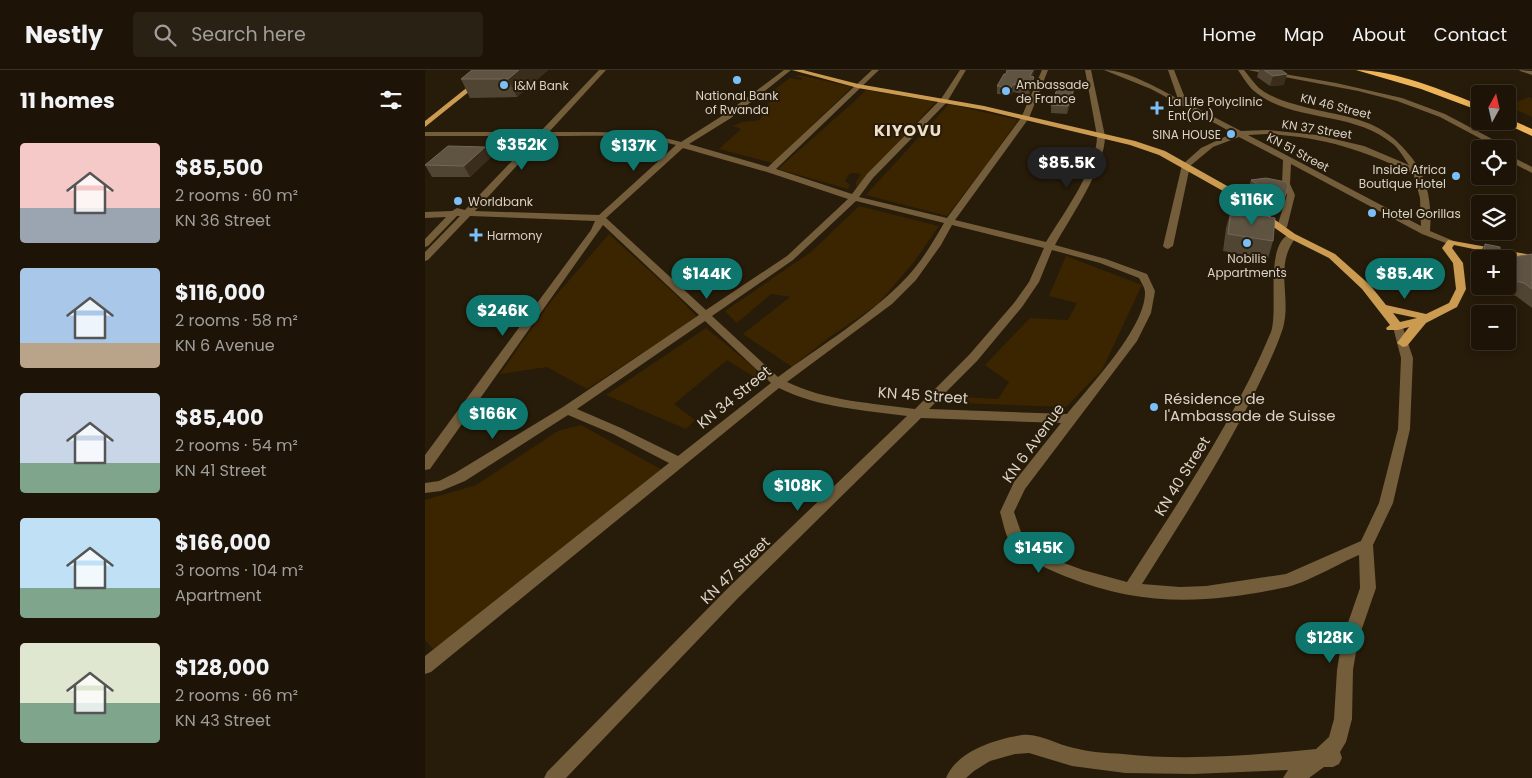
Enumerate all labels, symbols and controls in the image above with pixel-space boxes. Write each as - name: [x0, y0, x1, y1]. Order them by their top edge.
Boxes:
- search box: [133, 12, 483, 57]
- text: Nestly: [25, 18, 103, 51]
- icon: search: [151, 21, 179, 49]
- text: Search here: [191, 21, 306, 48]
- text: Home: [1202, 22, 1256, 47]
- text: Map: [1284, 22, 1324, 47]
- text: About: [1352, 22, 1406, 47]
- text: Contact: [1434, 22, 1507, 47]
- marker: National Bank of Rwanda: [731, 74, 743, 86]
- place label: Ambassade de France: [1016, 76, 1089, 107]
- place label: I&M Bank: [514, 77, 570, 94]
- marker: I&M Bank: [498, 79, 510, 91]
- marker: Ambassade de France: [1000, 85, 1012, 97]
- north arrow: [1471, 85, 1516, 130]
- map controls: [1471, 85, 1516, 350]
- text: 11 homes: [20, 86, 115, 115]
- icon: filters: [377, 86, 405, 114]
- place label: National Bank of Rwanda: [696, 87, 779, 118]
- street label: KN 46 Street: [1299, 89, 1373, 123]
- place label: La Life Polyclinic Ent(Orl): [1168, 93, 1263, 124]
- marker: La Life Polyclinic Ent(Orl): [1150, 101, 1164, 115]
- street label: KN 37 Street: [1281, 115, 1353, 143]
- district label: KIYOVU: [874, 119, 942, 142]
- place label: SINA HOUSE: [1152, 126, 1221, 143]
- pin: $352K: [487, 128, 557, 171]
- marker: SINA HOUSE: [1225, 128, 1237, 140]
- street label: KN 51 Street: [1264, 128, 1332, 176]
- pin: $137K: [599, 129, 669, 172]
- text: $352K: [497, 133, 547, 156]
- text: $137K: [611, 134, 657, 157]
- button: locate: [1471, 140, 1516, 185]
- pin: $85.5K: [1026, 146, 1108, 189]
- text: $85.5K: [1038, 151, 1096, 174]
- text: $85,500: [175, 153, 263, 182]
- place label: Inside Africa Boutique Hotel: [1359, 161, 1446, 192]
- icon: home: [60, 163, 120, 223]
- marker: Inside Africa Boutique Hotel: [1450, 170, 1462, 182]
- text: 2 rooms · 60 m²: [175, 184, 298, 207]
- pin: $116K: [1217, 184, 1287, 226]
- text: $116K: [1230, 188, 1274, 211]
- place label: Worldbank: [468, 193, 534, 210]
- marker: Worldbank: [452, 195, 464, 207]
- button: layers: [1471, 195, 1516, 240]
- place label: Hotel Gorillas: [1382, 205, 1461, 222]
- marker: Hotel Gorillas: [1366, 207, 1378, 219]
- text: KN 36 Street: [175, 209, 271, 232]
- place label: Harmony: [487, 227, 543, 244]
- marker: Harmony: [469, 228, 483, 242]
- marker: Nobilis Appartments: [1241, 237, 1253, 249]
- place label: Nobilis Appartments: [1207, 250, 1287, 281]
- button: +: [1471, 250, 1516, 295]
- pin: $144K: [672, 258, 742, 300]
- pin: $85.4K: [1364, 258, 1446, 300]
- text: $144K: [682, 262, 732, 285]
- text: $85.4K: [1376, 262, 1434, 285]
- text: $116,000: [175, 278, 265, 307]
- icon: home: [60, 288, 120, 348]
- pin: $246K: [468, 294, 538, 337]
- text: $246K: [477, 299, 529, 322]
- button: −: [1471, 305, 1516, 350]
- text: 2 rooms · 58 m²: [175, 309, 298, 332]
- text: KN 6 Avenue: [175, 334, 275, 357]
- street label: KN 34 Street: [693, 361, 775, 433]
- street label: KN 45 Street: [877, 381, 969, 409]
- place label: Résidence de l'Ambassade de Suisse: [1164, 388, 1336, 426]
- pin: $166K: [458, 398, 528, 440]
- street label: KN 6 Avenue: [997, 399, 1069, 487]
- marker: Résidence de l'Ambassade de Suisse: [1148, 401, 1160, 413]
- text: $166K: [469, 402, 517, 425]
- text: $85,400: [175, 403, 264, 432]
- icon: home: [60, 413, 120, 473]
- street label: KN 40 Street: [1149, 432, 1215, 520]
- text: 2 rooms · 54 m²: [175, 434, 298, 457]
- text: KN 41 Street: [175, 459, 266, 482]
- pin: $108K: [763, 470, 833, 512]
- text: $108K: [774, 474, 822, 497]
- text: $166,000: [175, 528, 271, 557]
- street label: KN 47 Street: [696, 532, 774, 608]
- pin: $145K: [1004, 532, 1074, 574]
- text: $145K: [1015, 536, 1063, 559]
- icon: home: [60, 538, 120, 598]
- text: 3 rooms · 104 m²: [175, 559, 303, 582]
- text: Apartment: [175, 584, 262, 607]
- pin: $128K: [1295, 622, 1365, 664]
- text: $128K: [1306, 626, 1354, 649]
- text: $128,000: [175, 653, 269, 682]
- icon: home: [60, 663, 120, 723]
- text: 2 rooms · 66 m²: [175, 684, 298, 707]
- text: KN 43 Street: [175, 709, 271, 732]

